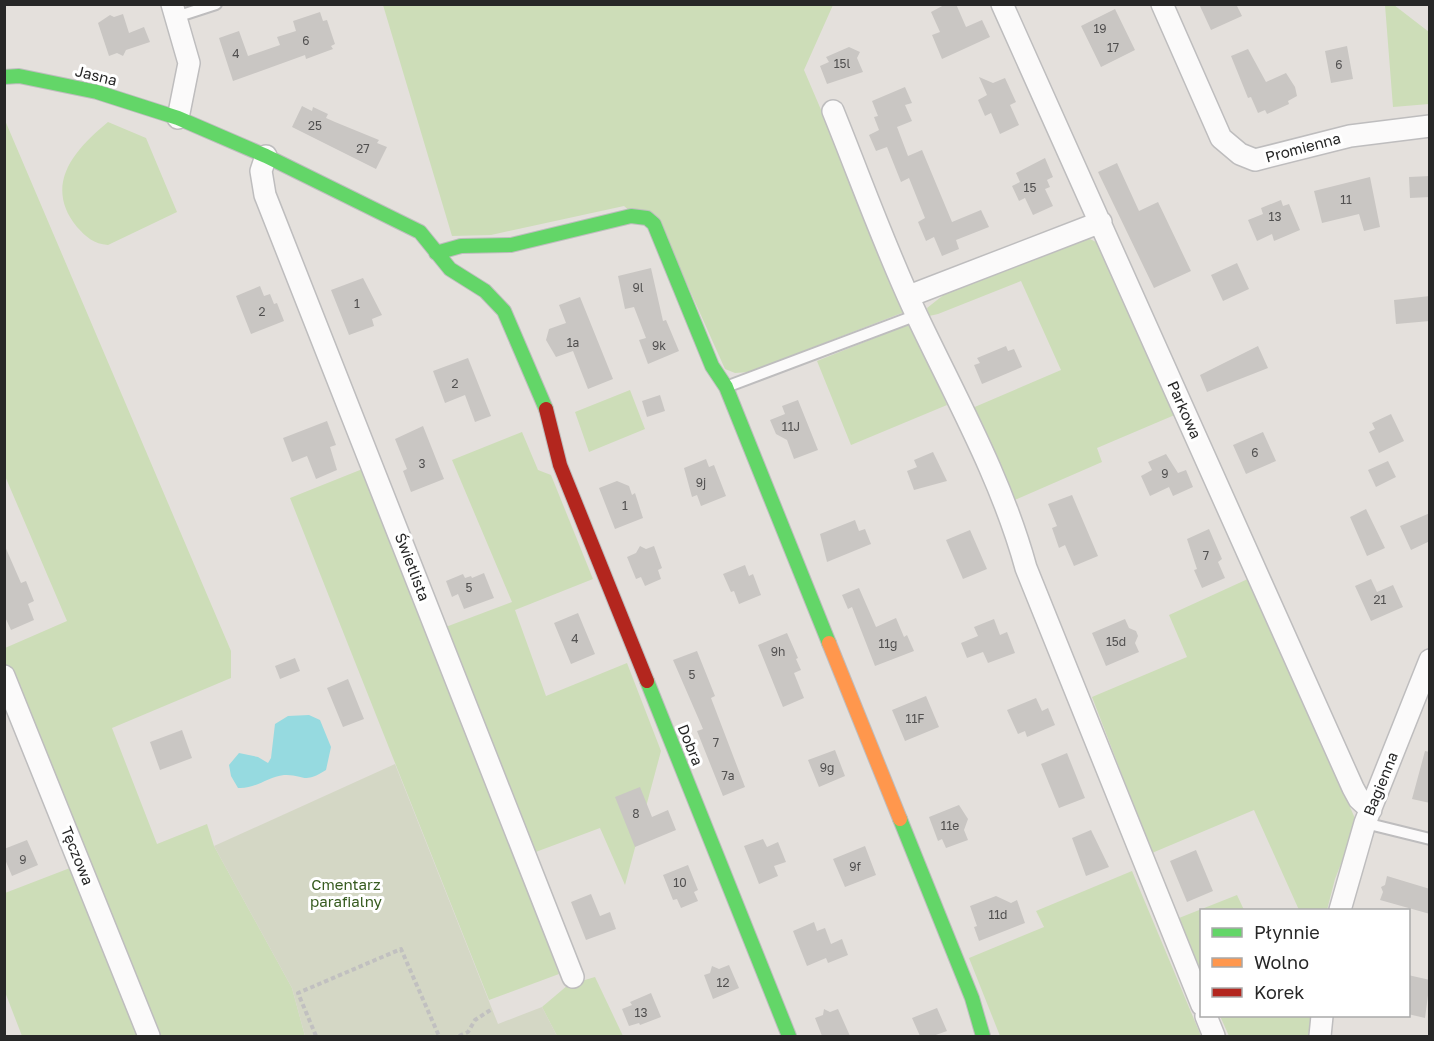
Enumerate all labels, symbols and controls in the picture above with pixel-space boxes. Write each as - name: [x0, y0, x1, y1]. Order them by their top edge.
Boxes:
- house number: 19: [1093, 21, 1107, 36]
- house number: 6: [302, 33, 310, 48]
- house number: 17: [1107, 40, 1119, 55]
- house number: 4: [232, 46, 240, 61]
- house number: 15l: [834, 56, 850, 71]
- house number: 6: [1335, 57, 1343, 72]
- street label: Jasna: [73, 61, 119, 89]
- house number: 25: [308, 118, 322, 133]
- street label: Promienna: [1263, 128, 1342, 166]
- house number: 27: [356, 141, 370, 156]
- house number: 15: [1024, 180, 1036, 195]
- house number: 11: [1340, 192, 1352, 207]
- house number: 13: [1269, 209, 1281, 224]
- house number: 9l: [632, 280, 644, 295]
- house number: 1: [354, 296, 360, 311]
- house number: 2: [259, 304, 266, 319]
- house number: 1a: [567, 335, 579, 350]
- house number: 9k: [652, 338, 666, 353]
- house number: 2: [452, 376, 459, 391]
- street label: Parkowa: [1164, 378, 1206, 441]
- house number: 11J: [782, 419, 800, 434]
- house number: 6: [1251, 445, 1259, 460]
- house number: 3: [418, 456, 426, 471]
- house number: 9: [1161, 466, 1169, 481]
- house number: 9j: [696, 475, 706, 490]
- house number: 1: [622, 498, 628, 513]
- street label: Świetlista: [392, 530, 434, 603]
- house number: 7: [1203, 548, 1209, 563]
- house number: 5: [466, 580, 473, 595]
- house number: 21: [1374, 592, 1387, 607]
- house number: 4: [571, 631, 579, 646]
- house number: 15d: [1106, 634, 1126, 649]
- house number: 11g: [878, 636, 898, 651]
- house number: 9h: [771, 644, 785, 659]
- house number: 5: [689, 667, 696, 682]
- house number: 11F: [906, 711, 924, 726]
- street label: Dobra: [675, 721, 707, 768]
- house number: 7: [713, 735, 719, 750]
- street label: Bagienna: [1359, 749, 1401, 818]
- house number: 9g: [820, 760, 834, 775]
- house number: 7a: [721, 768, 735, 783]
- house number: 8: [632, 806, 640, 821]
- house number: 11e: [941, 818, 959, 833]
- street label: Tęczowa: [58, 824, 98, 888]
- house number: 9: [19, 852, 27, 867]
- house number: 9f: [849, 859, 861, 874]
- park label: Cmentarz parafialny: [310, 875, 383, 910]
- house number: 10: [673, 875, 687, 890]
- house number: 11d: [988, 907, 1008, 922]
- legend: [1200, 909, 1410, 1017]
- text: Płynnie: [1254, 921, 1320, 943]
- text: Wolno: [1254, 951, 1309, 973]
- house number: 12: [717, 975, 729, 990]
- text: Korek: [1254, 981, 1304, 1003]
- house number: 13: [635, 1005, 647, 1020]

